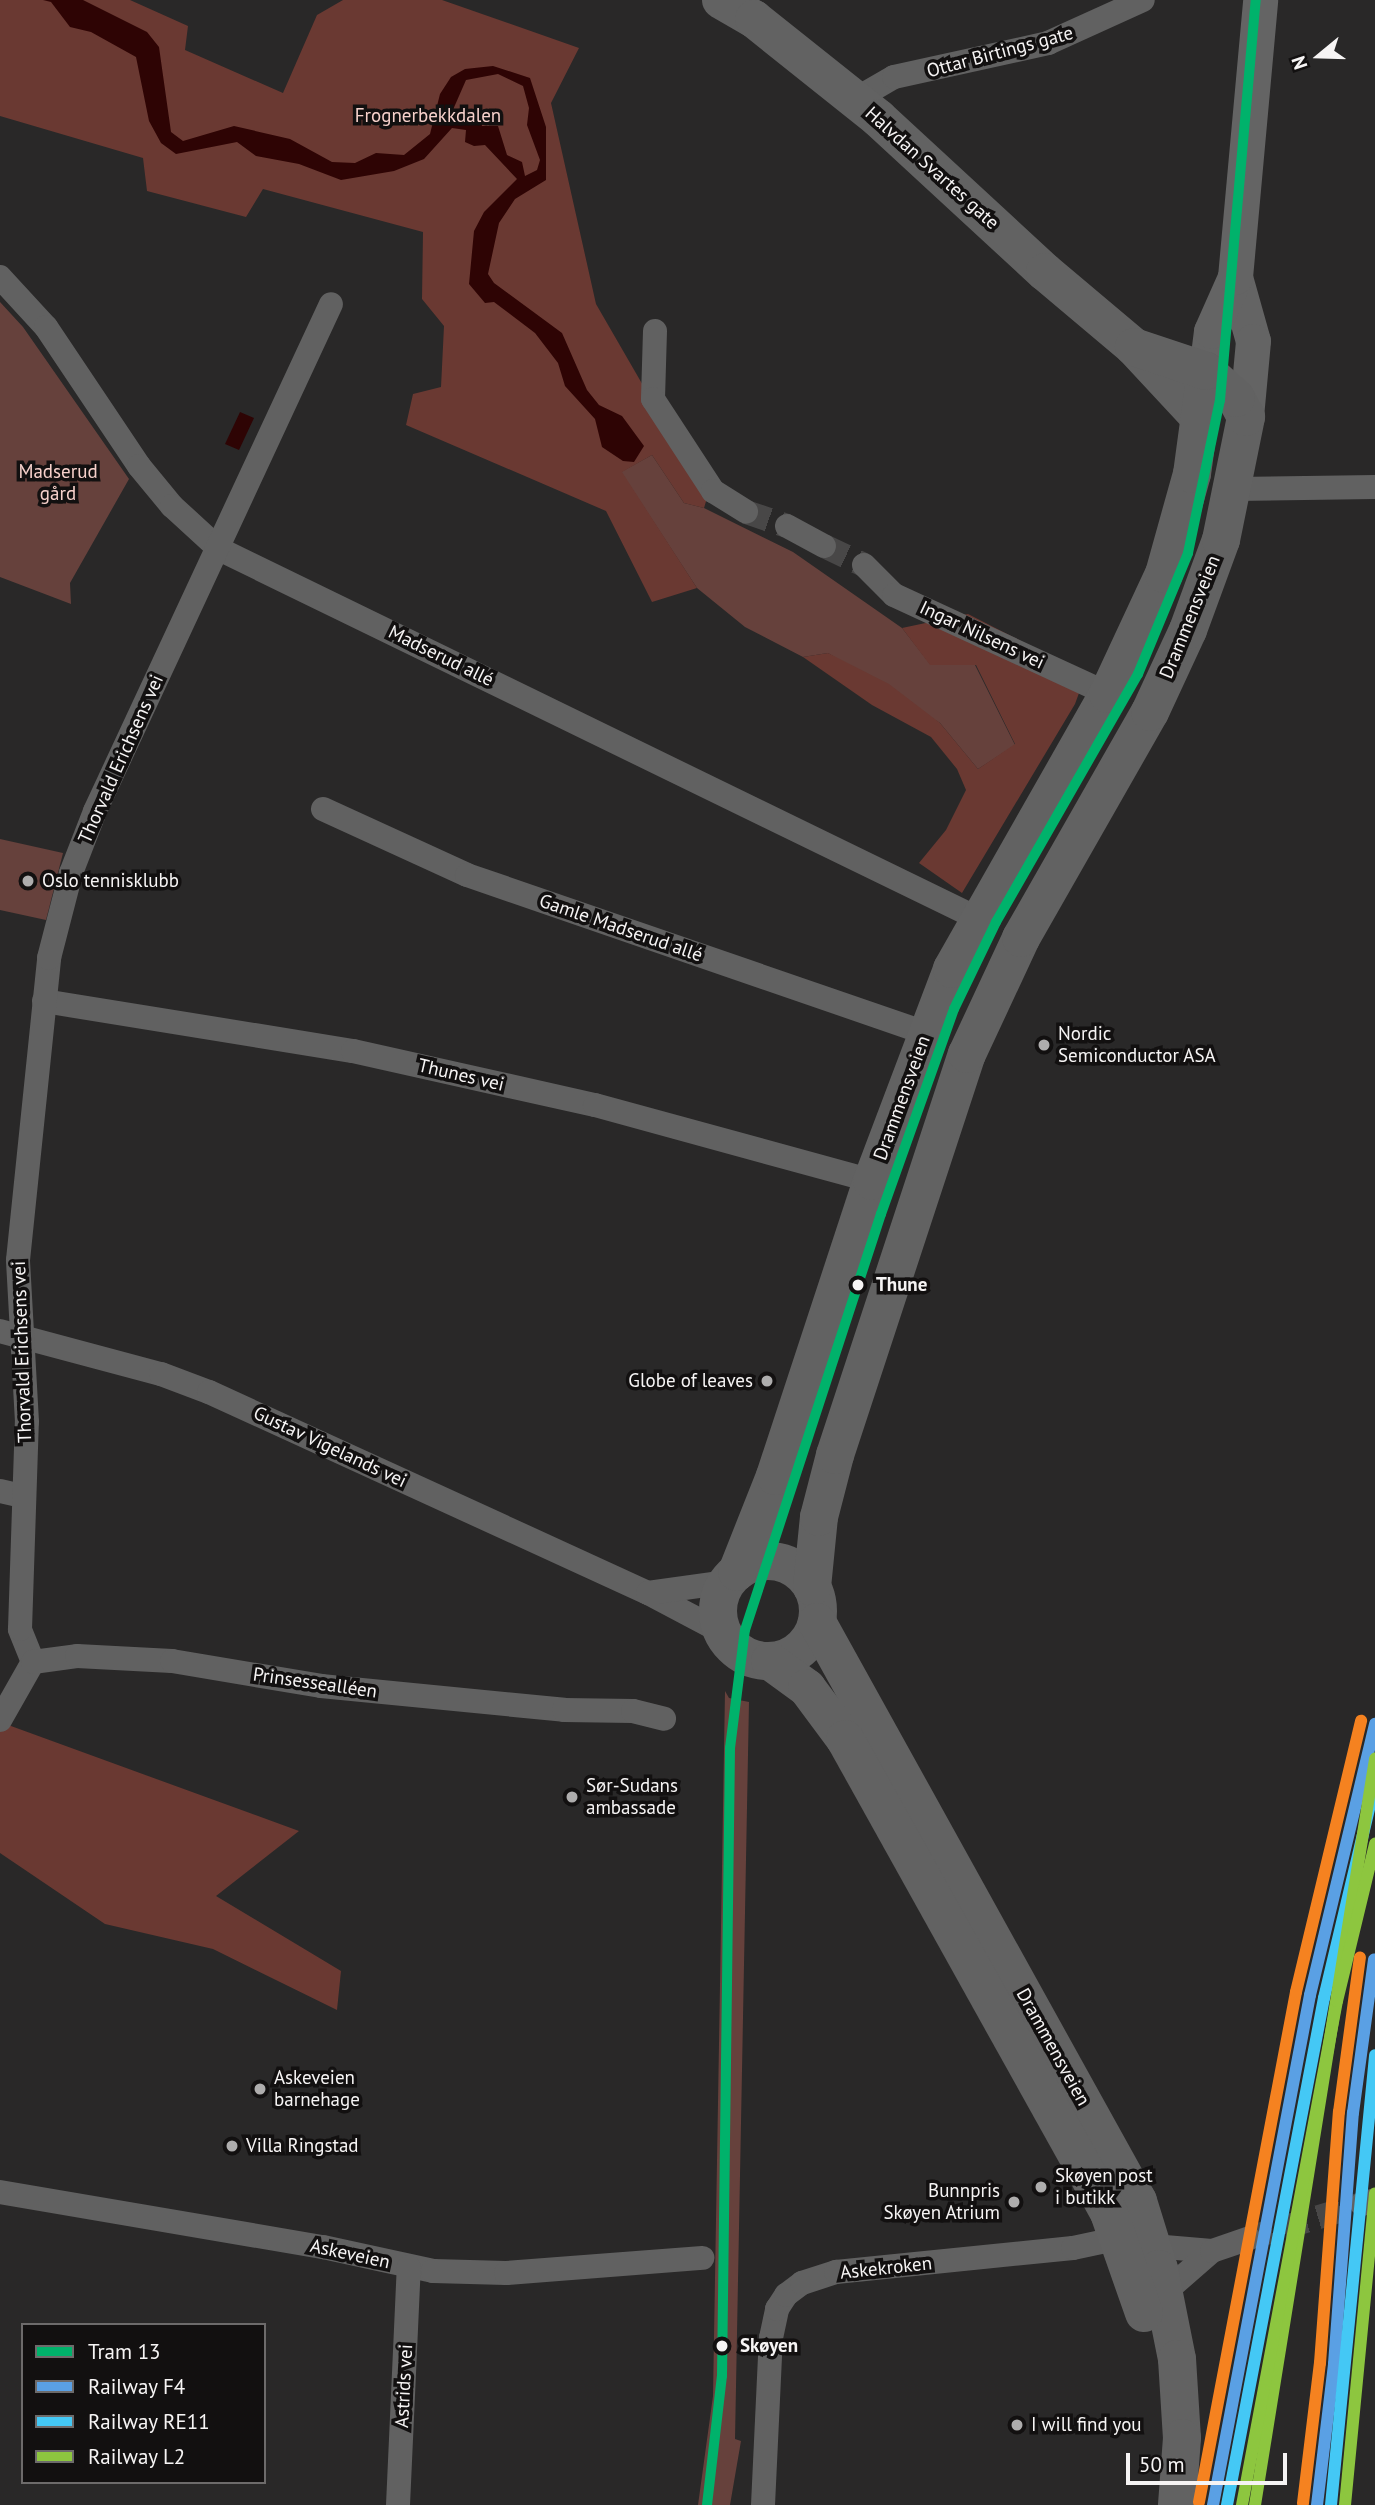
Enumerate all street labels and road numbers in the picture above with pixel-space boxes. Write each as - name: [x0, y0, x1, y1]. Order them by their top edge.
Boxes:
- street label: Ottar Birtings gate: [924, 21, 1076, 83]
- street label: Halvdan Svartes gate: [860, 102, 1004, 234]
- street label: Drammensveien: [1155, 552, 1225, 682]
- street label: Ingar Nilsens vei: [916, 596, 1048, 674]
- street label: Madserud allé: [385, 621, 497, 691]
- street label: Thorvald Erichsens vei: [73, 671, 169, 847]
- street label: Gamle Madserud allé: [536, 889, 706, 967]
- street label: Drammensveien: [869, 1033, 935, 1163]
- street label: Thunes vei: [416, 1054, 506, 1096]
- street label: Thorvald Erichsens vei: [7, 1260, 37, 1444]
- street label: Gustav Vigelands vei: [249, 1401, 411, 1493]
- street label: Prinsessealléen: [251, 1663, 379, 1703]
- street label: Drammensveien: [1011, 1984, 1095, 2110]
- street label: Askeveien: [308, 2234, 392, 2274]
- street label: Askekroken: [839, 2252, 933, 2284]
- street label: Astrids vei: [390, 2343, 418, 2429]

